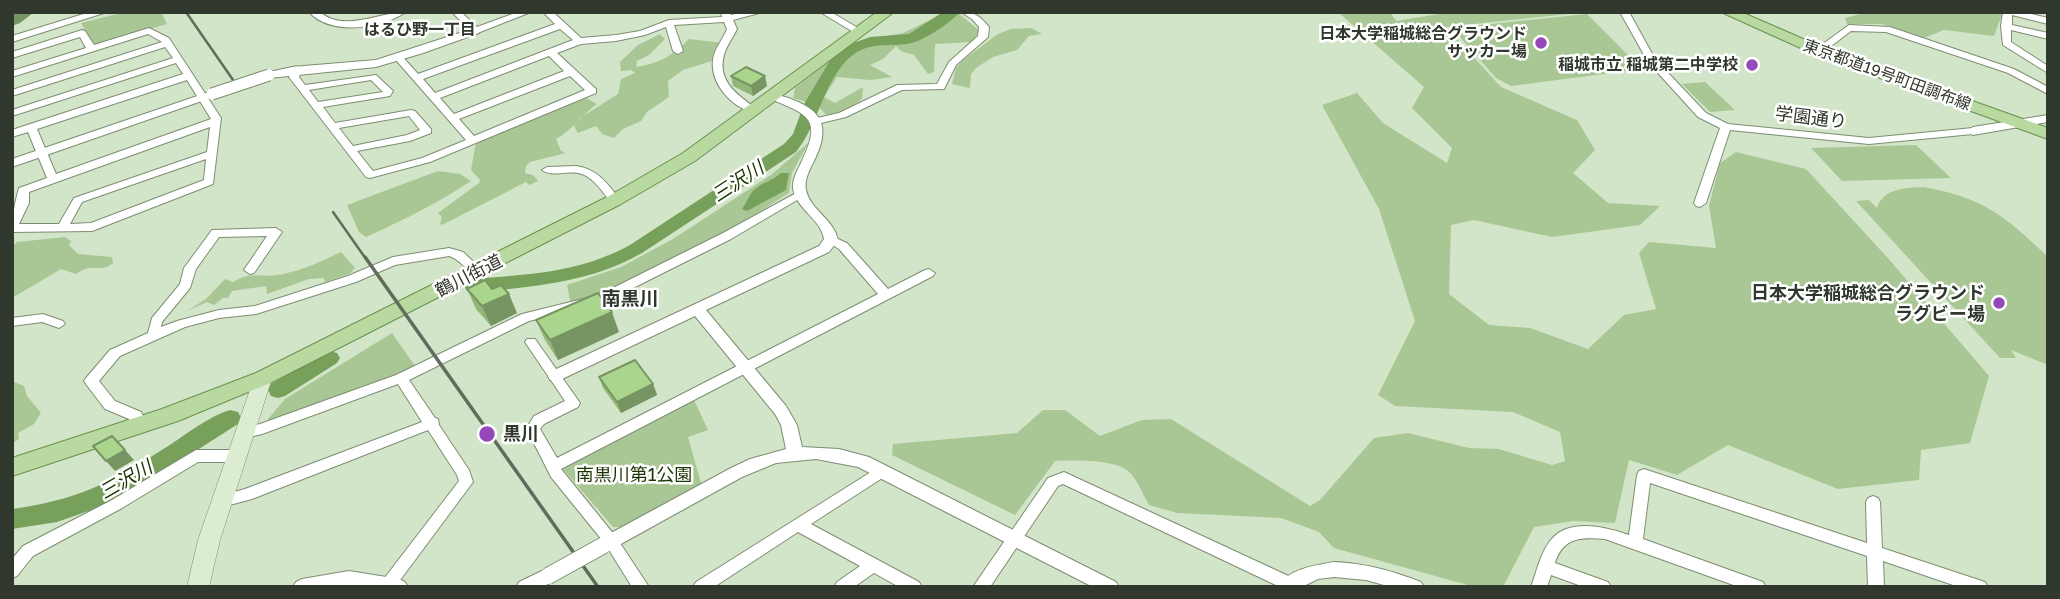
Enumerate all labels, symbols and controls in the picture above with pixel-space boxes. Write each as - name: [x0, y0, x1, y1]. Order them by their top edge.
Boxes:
- district label: はるひ野一丁目: [364, 20, 476, 40]
- place label: 日本大学稲城総合グラウンド サッカー場: [1319, 24, 1527, 62]
- marker: 日本大学稲城総合グラウンド サッカー場: [1533, 35, 1549, 51]
- street label: 東京都道19号町田調布線: [1800, 36, 1974, 114]
- place label: 稲城市立 稲城第二中学校: [1558, 55, 1738, 75]
- marker: 稲城市立 稲城第二中学校: [1744, 57, 1760, 73]
- street label: 学園通り: [1774, 103, 1848, 133]
- water label: 三沢川: [708, 157, 768, 207]
- street label: 鶴川街道: [432, 250, 506, 302]
- place label: 日本大学稲城総合グラウンド ラグビー場: [1751, 282, 1985, 324]
- district label: 南黒川: [602, 288, 658, 310]
- marker: 日本大学稲城総合グラウンド ラグビー場: [1991, 295, 2007, 311]
- place label: 黒川: [503, 423, 539, 445]
- marker: 黒川: [477, 424, 497, 444]
- water label: 三沢川: [96, 456, 156, 504]
- park label: 南黒川第1公園: [576, 464, 692, 486]

